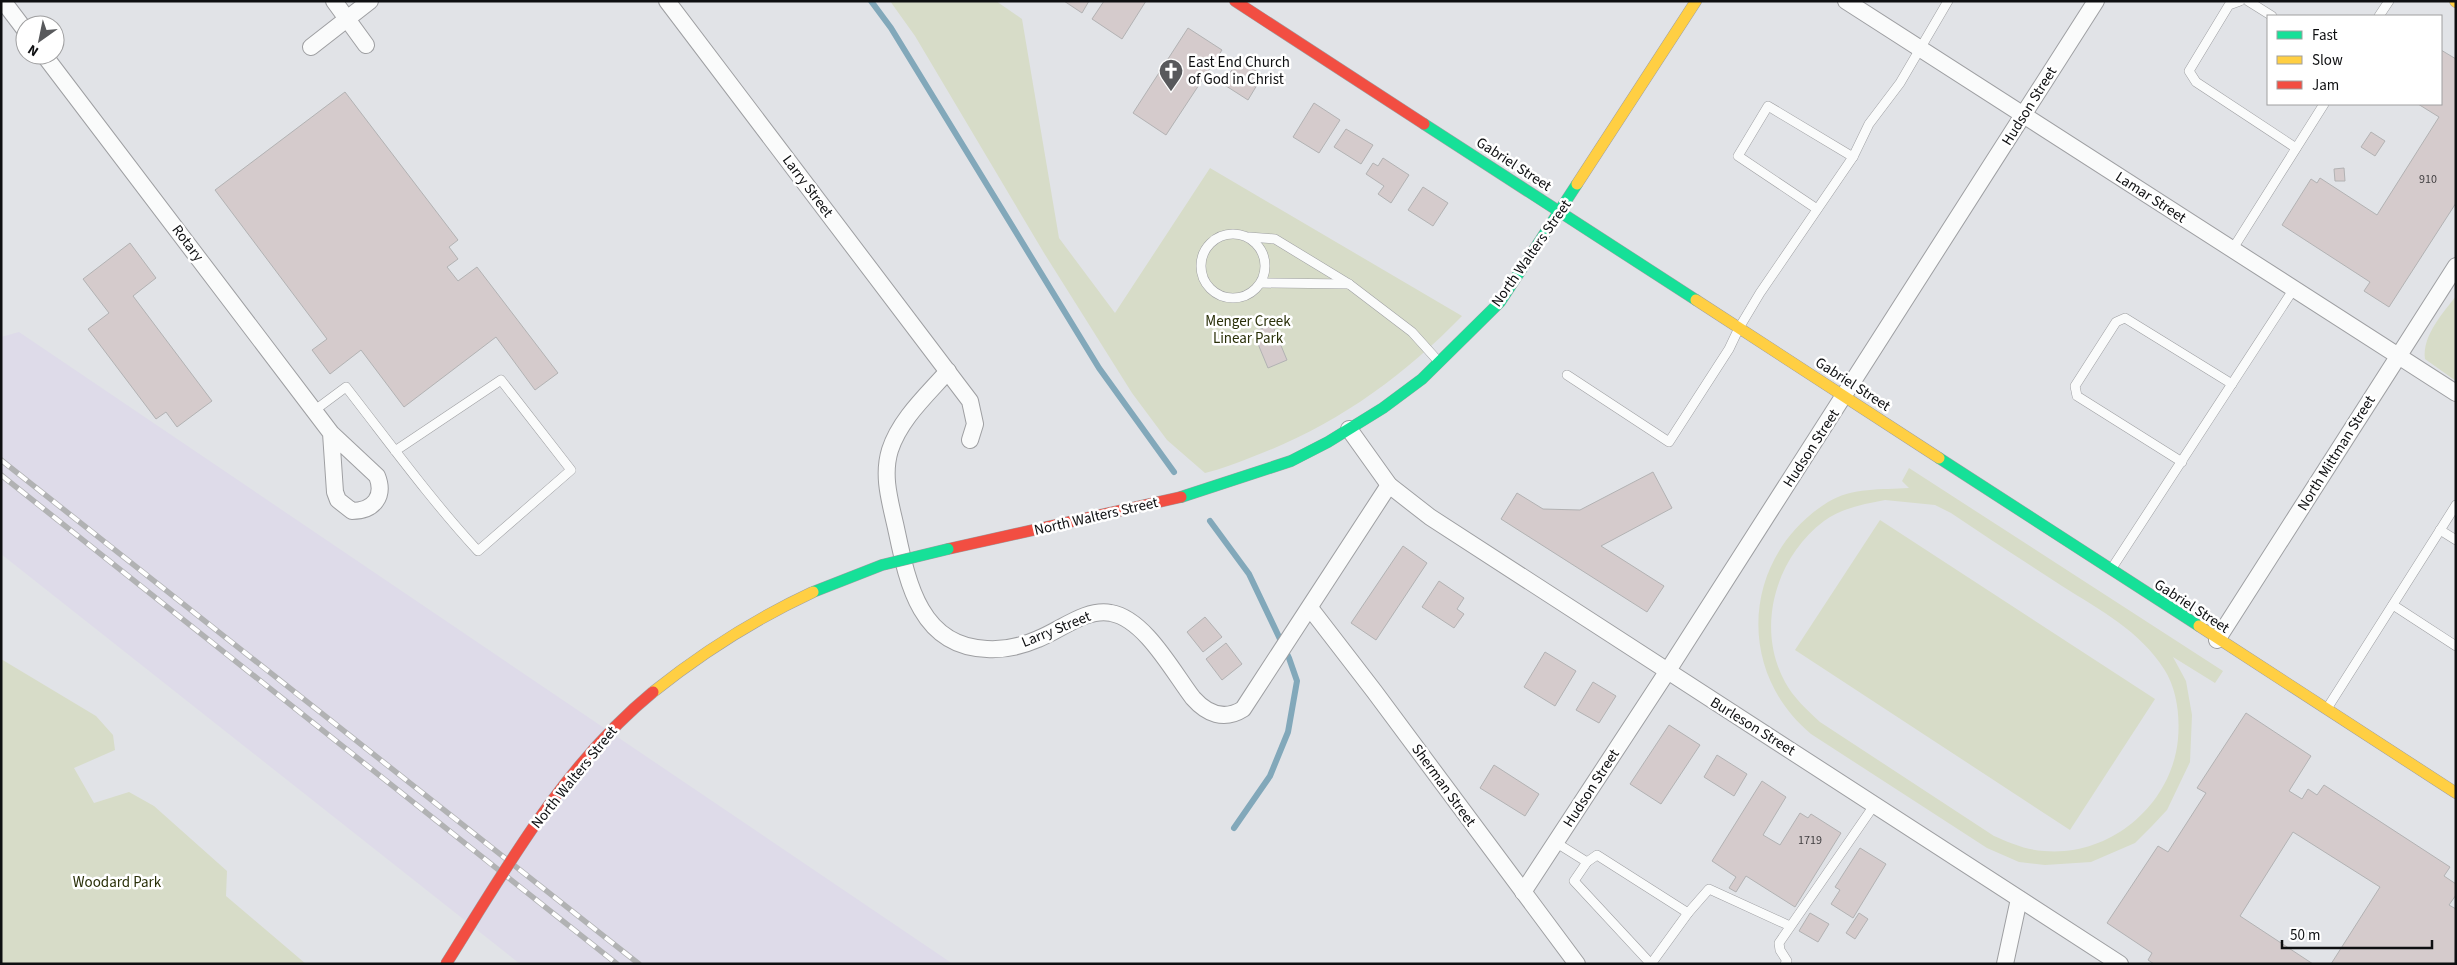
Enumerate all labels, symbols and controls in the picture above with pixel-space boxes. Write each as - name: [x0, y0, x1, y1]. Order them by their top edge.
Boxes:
- north arrow: [15, 15, 65, 65]
- legend: [2267, 15, 2442, 105]
- text: Fast: [2312, 25, 2338, 46]
- text: N: [24, 39, 43, 61]
- text: Slow: [2312, 50, 2343, 71]
- place label: East End Church of God in Christ: [1188, 52, 1290, 90]
- church icon: East End Church of God in Christ: [1158, 58, 1184, 92]
- street label: Hudson Street: [1997, 63, 2062, 150]
- text: Jam: [2312, 75, 2339, 96]
- street label: Gabriel Street: [1472, 132, 1555, 197]
- street label: Larry Street: [777, 151, 838, 222]
- street label: Lamar Street: [2111, 167, 2190, 228]
- house number: 910: [2419, 171, 2437, 188]
- street label: North Walters Street: [1487, 195, 1576, 311]
- street label: Rotary: [167, 221, 208, 266]
- park label: Menger Creek Linear Park: [1205, 311, 1291, 349]
- street label: Gabriel Street: [1811, 352, 1894, 417]
- street label: North Mittman Street: [2292, 392, 2380, 515]
- street label: Hudson Street: [1778, 405, 1845, 492]
- street label: North Walters Street: [1032, 492, 1160, 541]
- street label: Gabriel Street: [2150, 574, 2233, 639]
- street label: Larry Street: [1018, 606, 1094, 653]
- street label: Burleson Street: [1706, 692, 1799, 761]
- street label: North Walters Street: [526, 722, 622, 833]
- street label: Sherman Street: [1406, 740, 1481, 831]
- street label: Hudson Street: [1558, 745, 1625, 832]
- house number: 1719: [1798, 832, 1822, 849]
- park label: Woodard Park: [73, 872, 162, 893]
- scale bar: [2282, 918, 2432, 950]
- text: 50 m: [2290, 925, 2320, 946]

